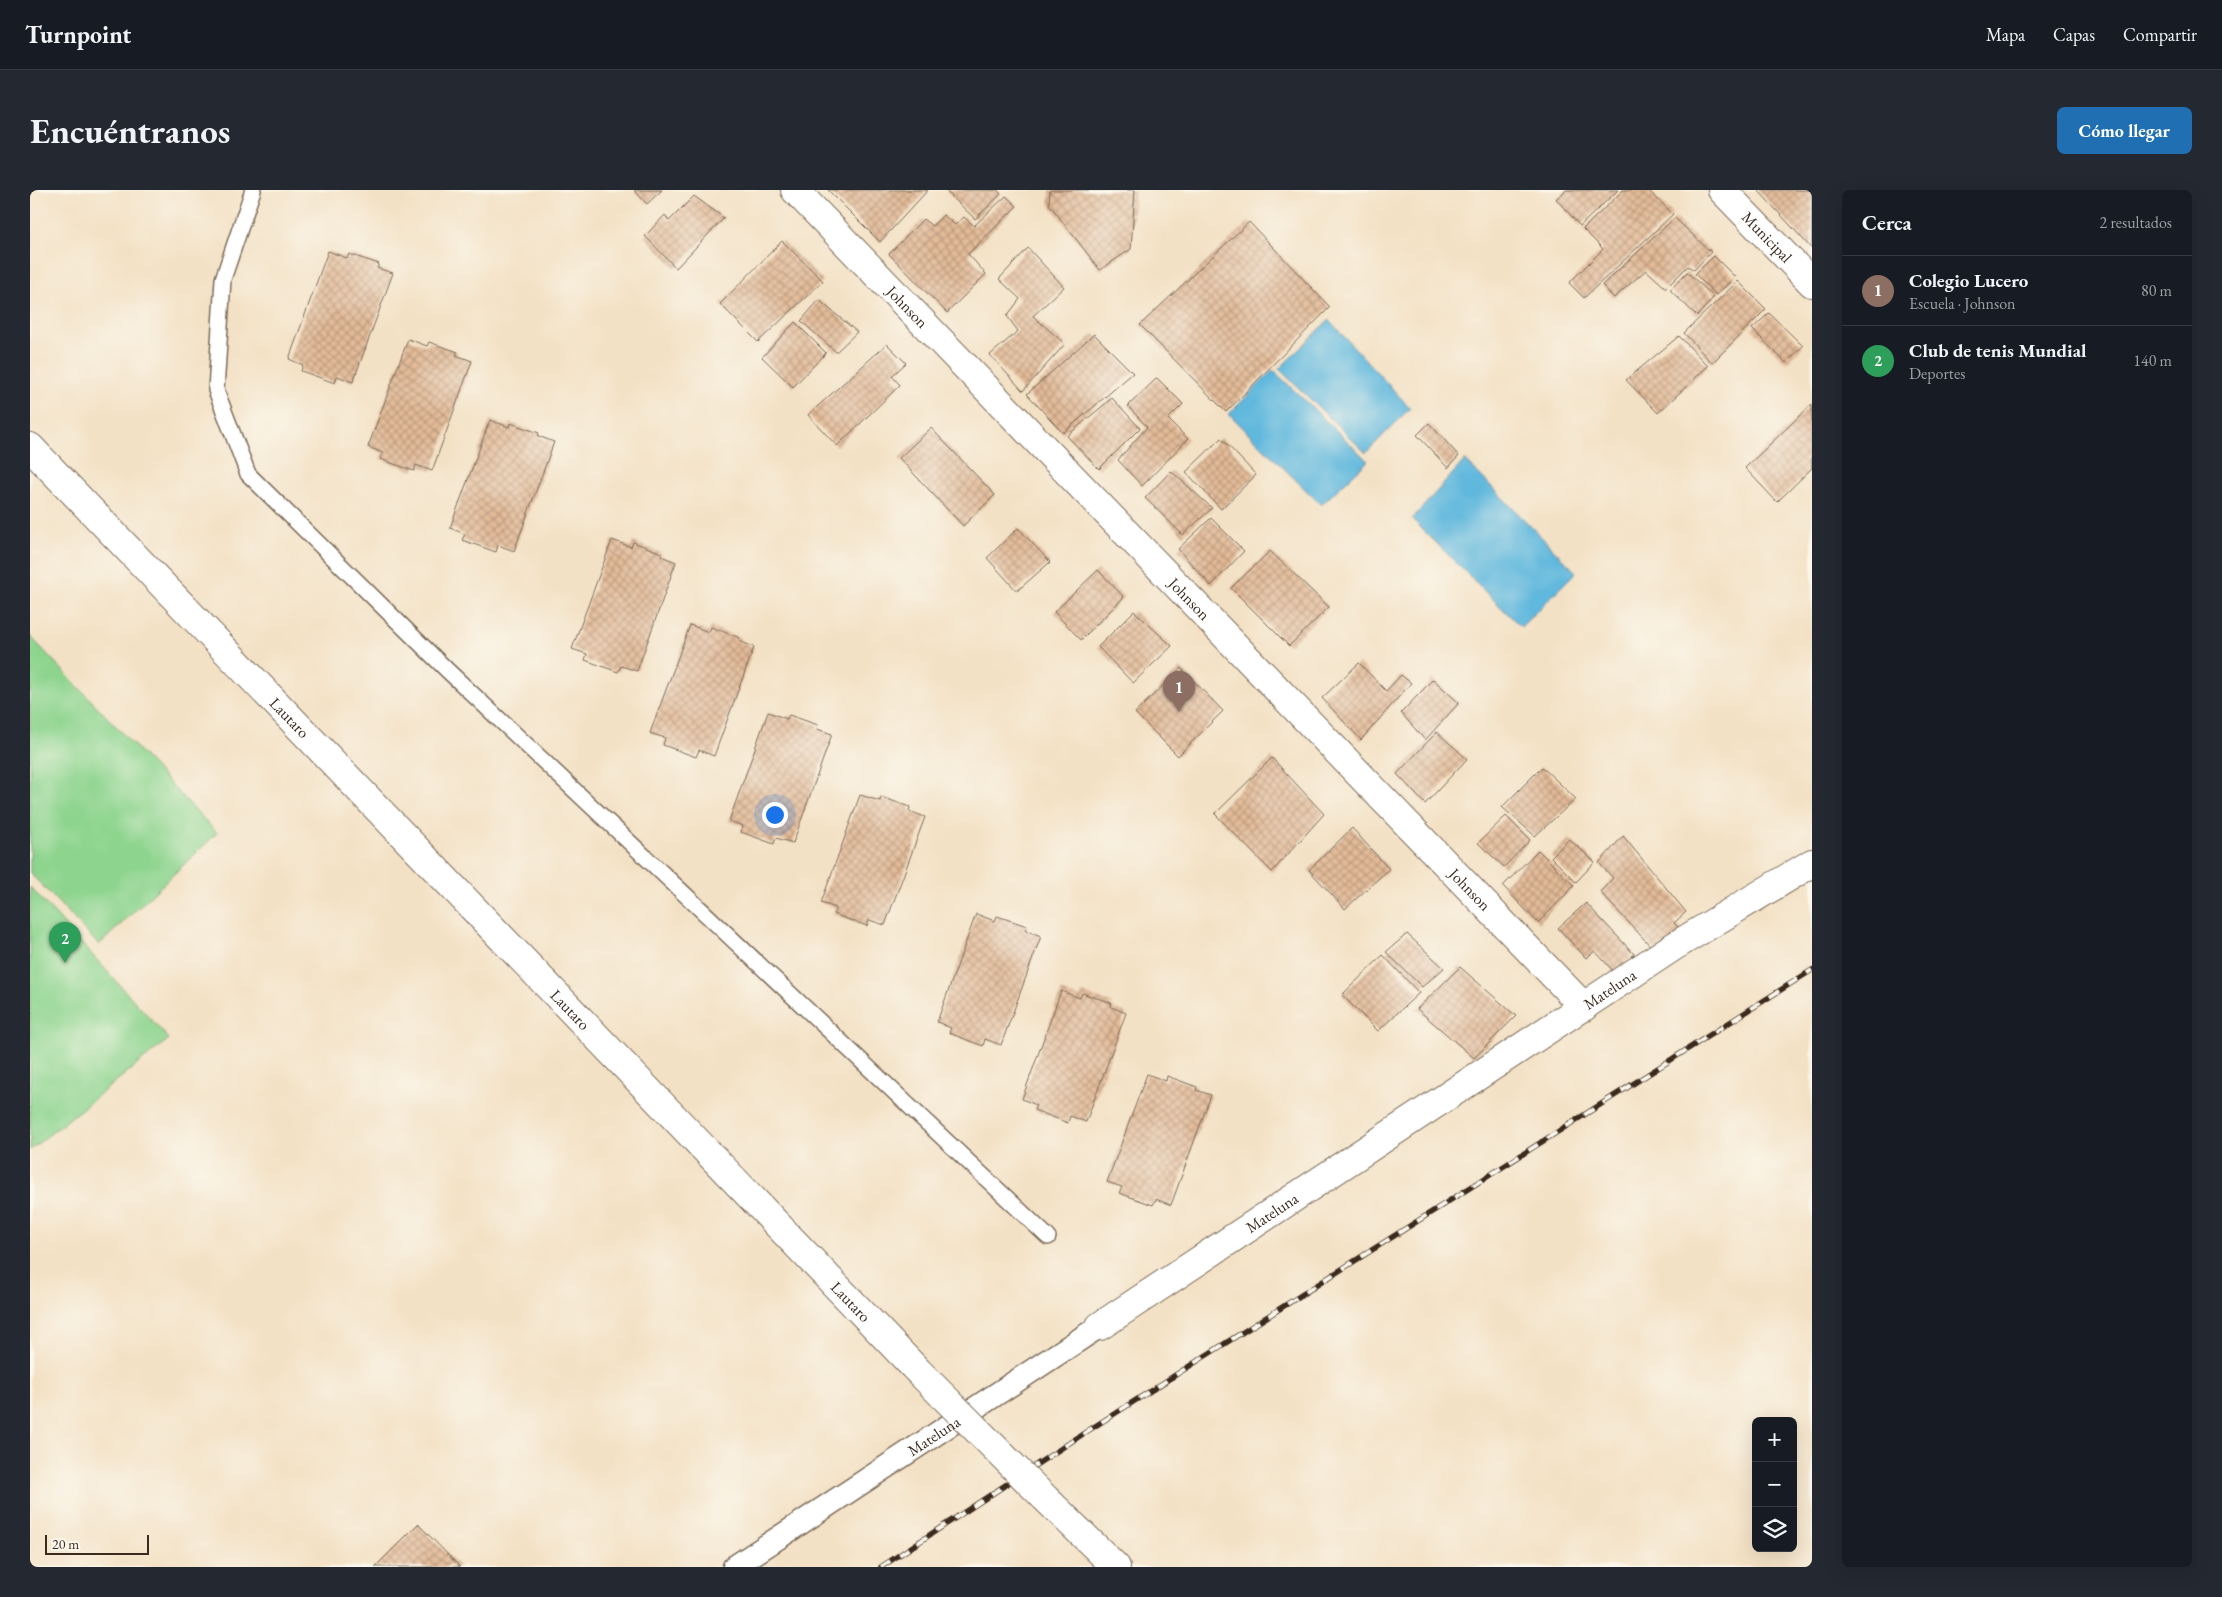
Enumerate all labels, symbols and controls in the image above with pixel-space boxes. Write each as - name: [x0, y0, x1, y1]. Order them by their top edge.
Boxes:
- text: Turnpoint: [25, 19, 131, 50]
- text: Mapa: [1986, 23, 2025, 46]
- text: Capas: [2053, 23, 2095, 46]
- text: Compartir: [2123, 23, 2197, 46]
- button: Cómo llegar: [2057, 107, 2192, 154]
- text: Encuéntranos: [30, 108, 230, 153]
- street label: Municipal: [1737, 207, 1797, 267]
- text: Cerca: [1862, 209, 1912, 236]
- text: 2 resultados: [2100, 212, 2172, 233]
- text: Colegio Lucero: [1909, 268, 2028, 293]
- street label: Johnson: [880, 280, 933, 333]
- text: 1: [1874, 280, 1882, 301]
- text: 80 m: [2141, 280, 2172, 301]
- text: Escuela · Johnson: [1909, 293, 2016, 314]
- text: Club de tenis Mundial: [1909, 338, 2086, 363]
- text: 2: [1874, 350, 1882, 371]
- text: 140 m: [2133, 350, 2172, 371]
- text: Deportes: [1909, 363, 1965, 384]
- street label: Johnson: [1162, 572, 1215, 625]
- pin: 1: [1163, 671, 1195, 712]
- street label: Lautaro: [265, 693, 314, 743]
- your location: [762, 802, 788, 828]
- street label: Johnson: [1443, 862, 1496, 916]
- pin: 2: [49, 922, 81, 963]
- street label: Mateluna: [1580, 964, 1641, 1014]
- street label: Lautaro: [546, 985, 595, 1035]
- street label: Mateluna: [1242, 1187, 1303, 1238]
- street label: Lautaro: [826, 1277, 875, 1327]
- street label: Mateluna: [904, 1411, 965, 1461]
- map controls: [1752, 1417, 1797, 1552]
- button: +: [1752, 1417, 1797, 1462]
- button: −: [1752, 1462, 1797, 1507]
- button: layers: [1752, 1507, 1797, 1552]
- scale bar: [45, 1532, 149, 1555]
- text: 20 m: [52, 1535, 79, 1553]

